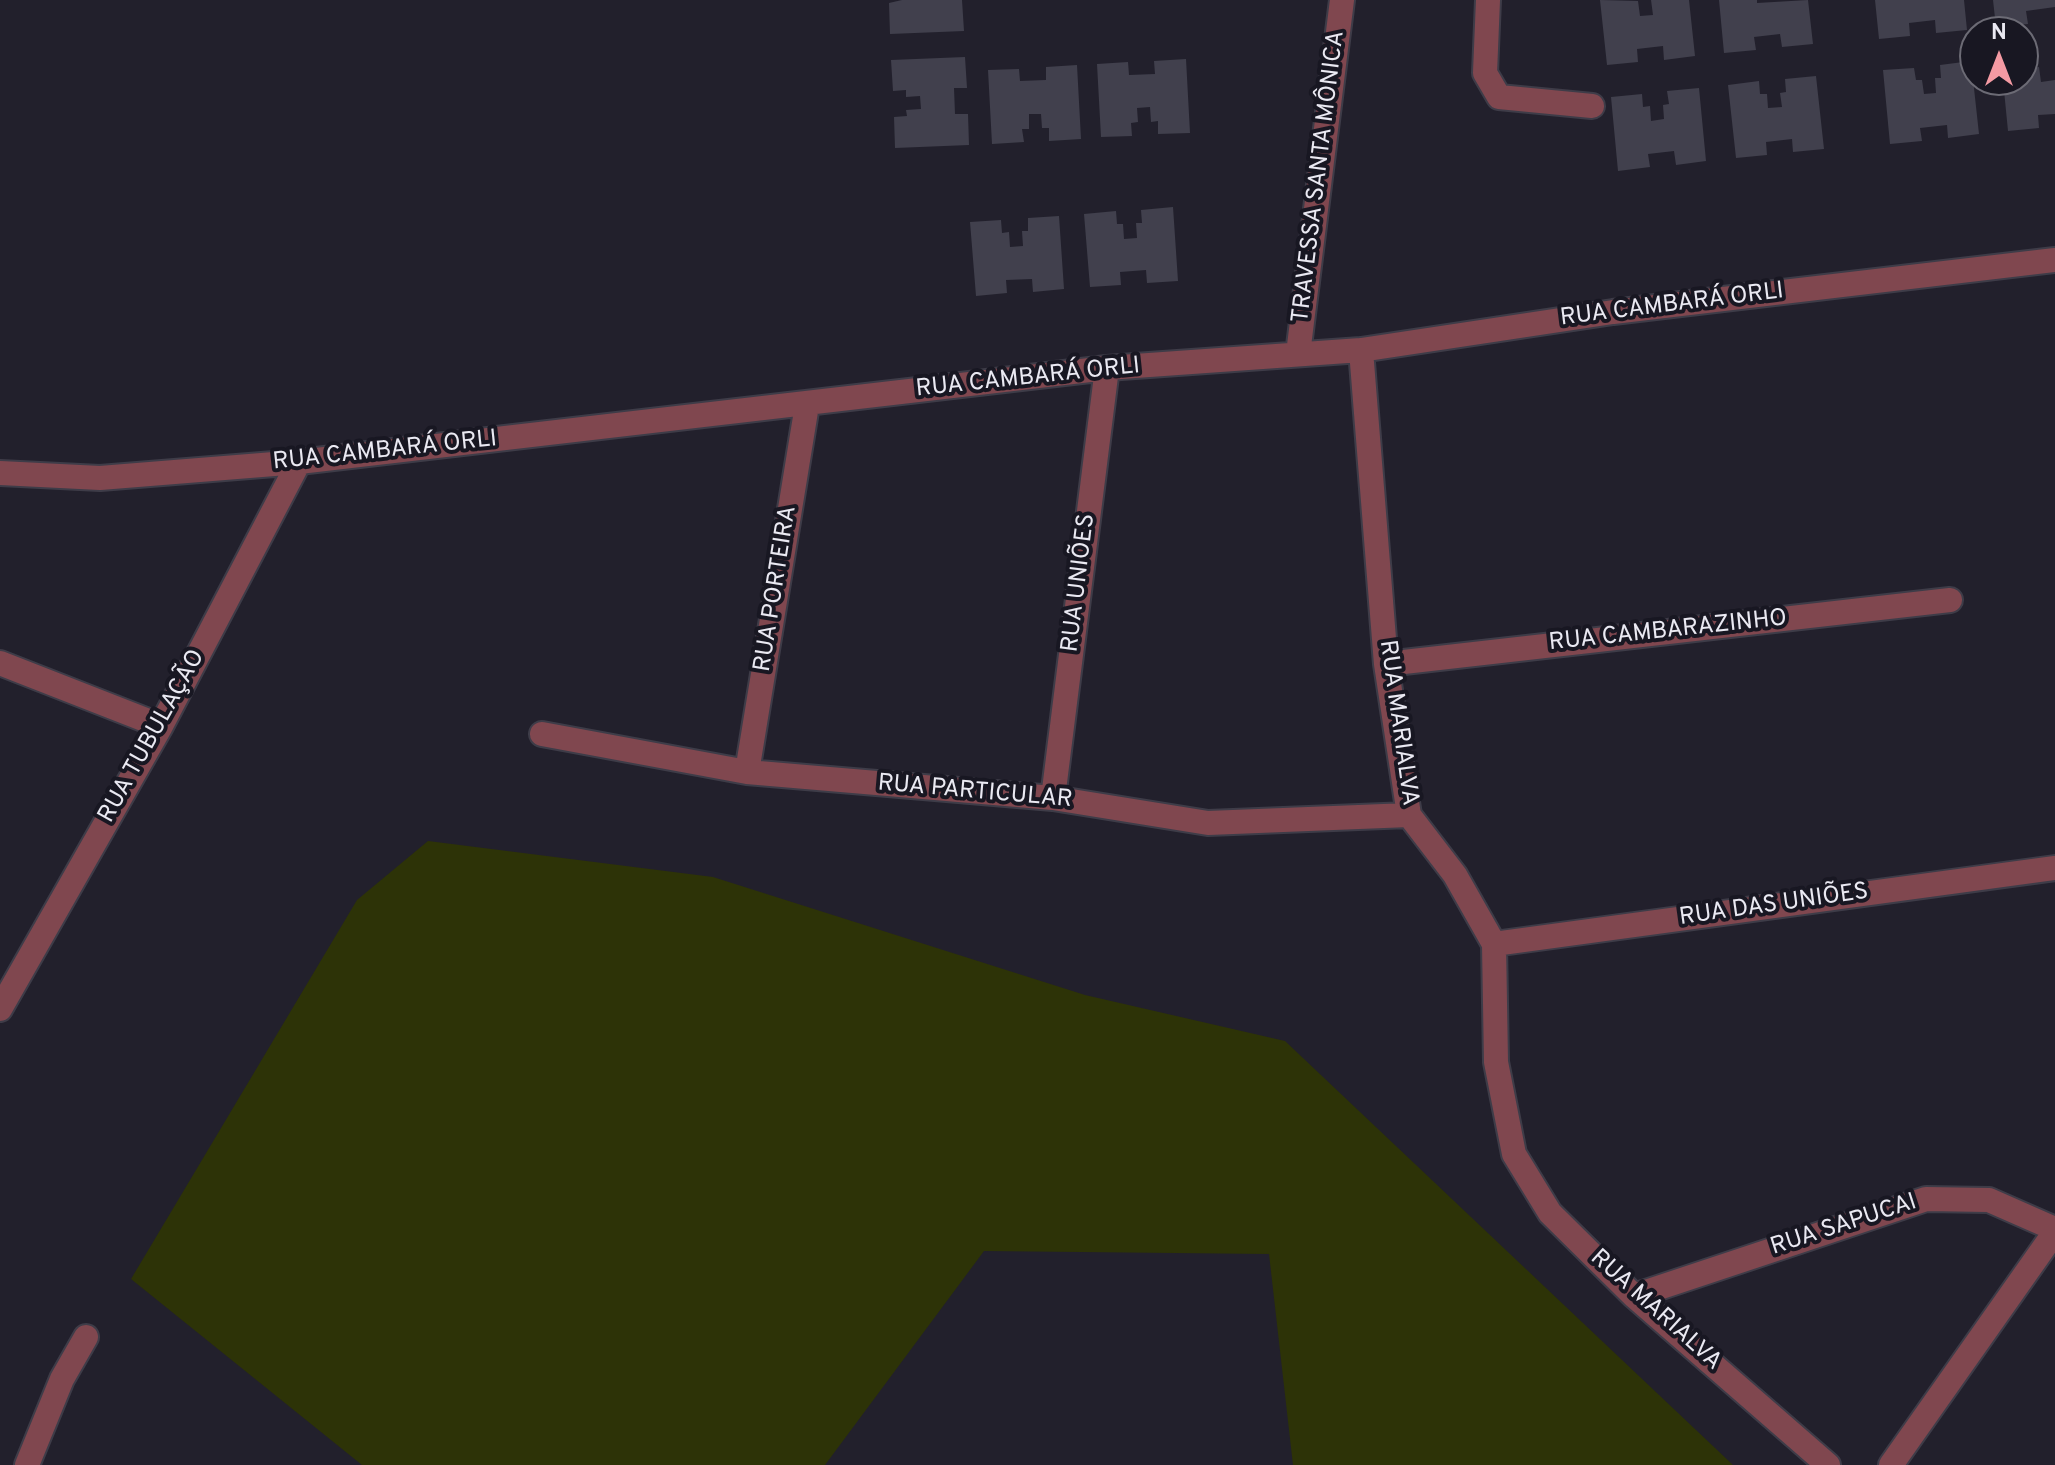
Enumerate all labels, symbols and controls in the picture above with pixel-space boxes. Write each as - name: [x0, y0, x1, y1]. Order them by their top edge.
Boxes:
- north arrow: [1959, 16, 2039, 96]
- text: N: [1991, 20, 2007, 47]
- street label: TRAVESSA SANTA MÔNICA: [1288, 29, 1352, 325]
- street label: RUA CAMBARÁ ORLI: [1559, 278, 1785, 334]
- street label: RUA CAMBARÁ ORLI: [915, 353, 1141, 405]
- street label: RUA CAMBARÁ ORLI: [272, 426, 498, 478]
- street label: RUA PORTEIRA: [750, 504, 804, 674]
- street label: RUA UNIÕES: [1057, 512, 1103, 654]
- street label: RUA CAMBARAZINHO: [1548, 605, 1788, 659]
- street label: RUA MARIALVA: [1371, 638, 1423, 808]
- street label: RUA TUBULAÇÃO: [94, 645, 212, 829]
- street label: RUA PARTICULAR: [876, 770, 1074, 816]
- street label: RUA DAS UNIÕES: [1678, 878, 1870, 934]
- street label: RUA SAPUCAI: [1767, 1189, 1921, 1263]
- street label: RUA MARIALVA: [1583, 1244, 1727, 1378]

